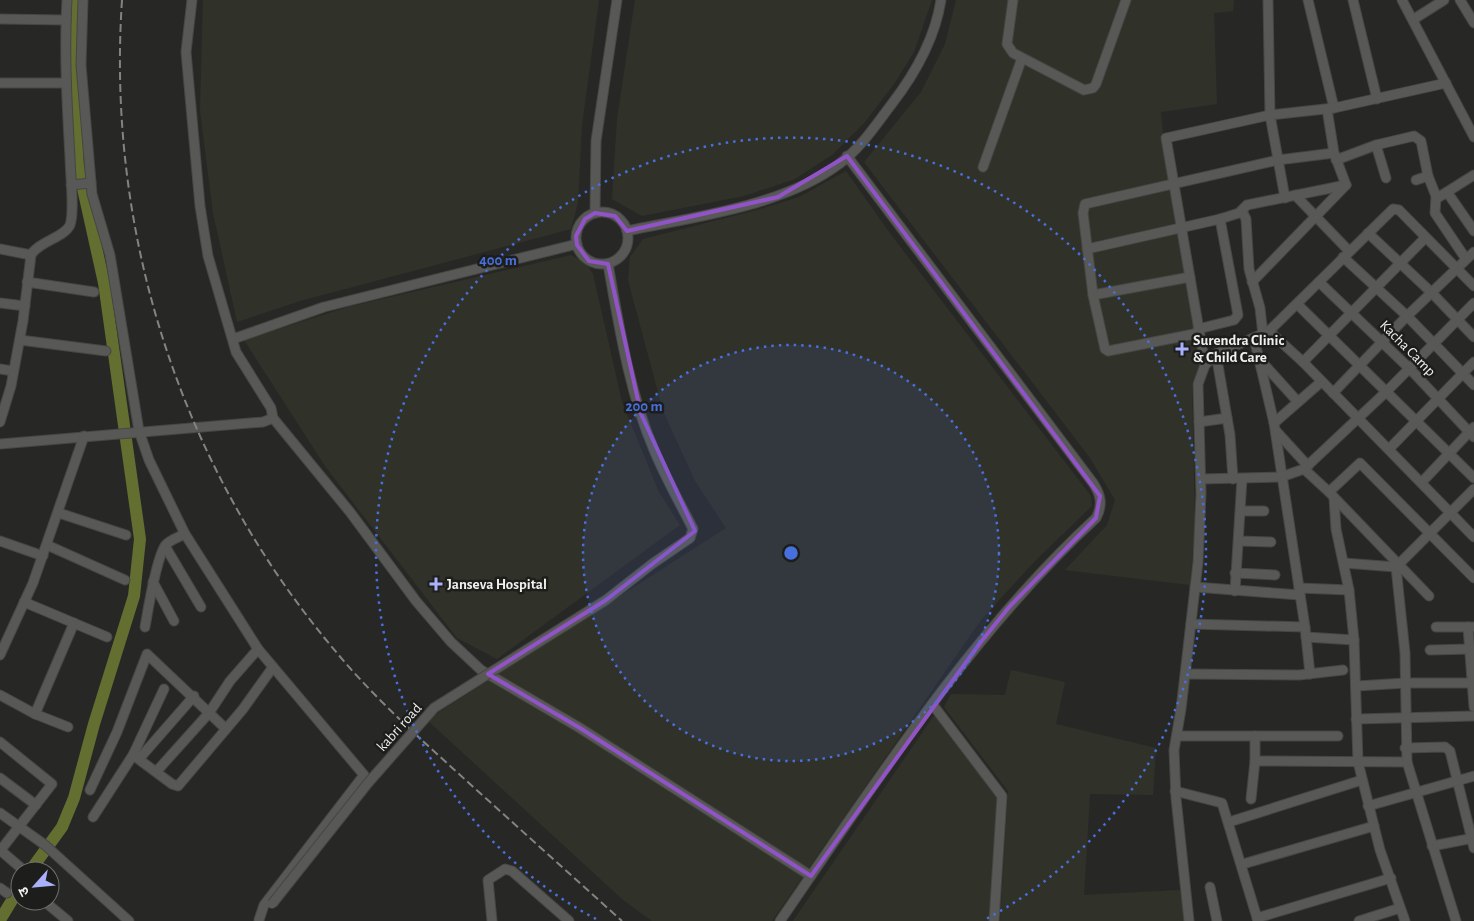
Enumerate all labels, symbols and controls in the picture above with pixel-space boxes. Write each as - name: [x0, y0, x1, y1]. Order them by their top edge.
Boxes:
- text: 400 m: [479, 253, 517, 268]
- street label: Kacha Camp: [1377, 318, 1438, 379]
- place label: Surendra Clinic & Child Care: [1193, 333, 1284, 365]
- marker: Surendra Clinic & Child Care: [1175, 342, 1189, 356]
- text: 200 m: [625, 399, 663, 414]
- centre of rings: [782, 544, 800, 562]
- marker: Janseva Hospital: [429, 577, 443, 591]
- place label: Janseva Hospital: [447, 577, 547, 592]
- street label: kabri road: [374, 700, 425, 754]
- north arrow: [10, 861, 60, 911]
- text: उ: [16, 884, 32, 898]

